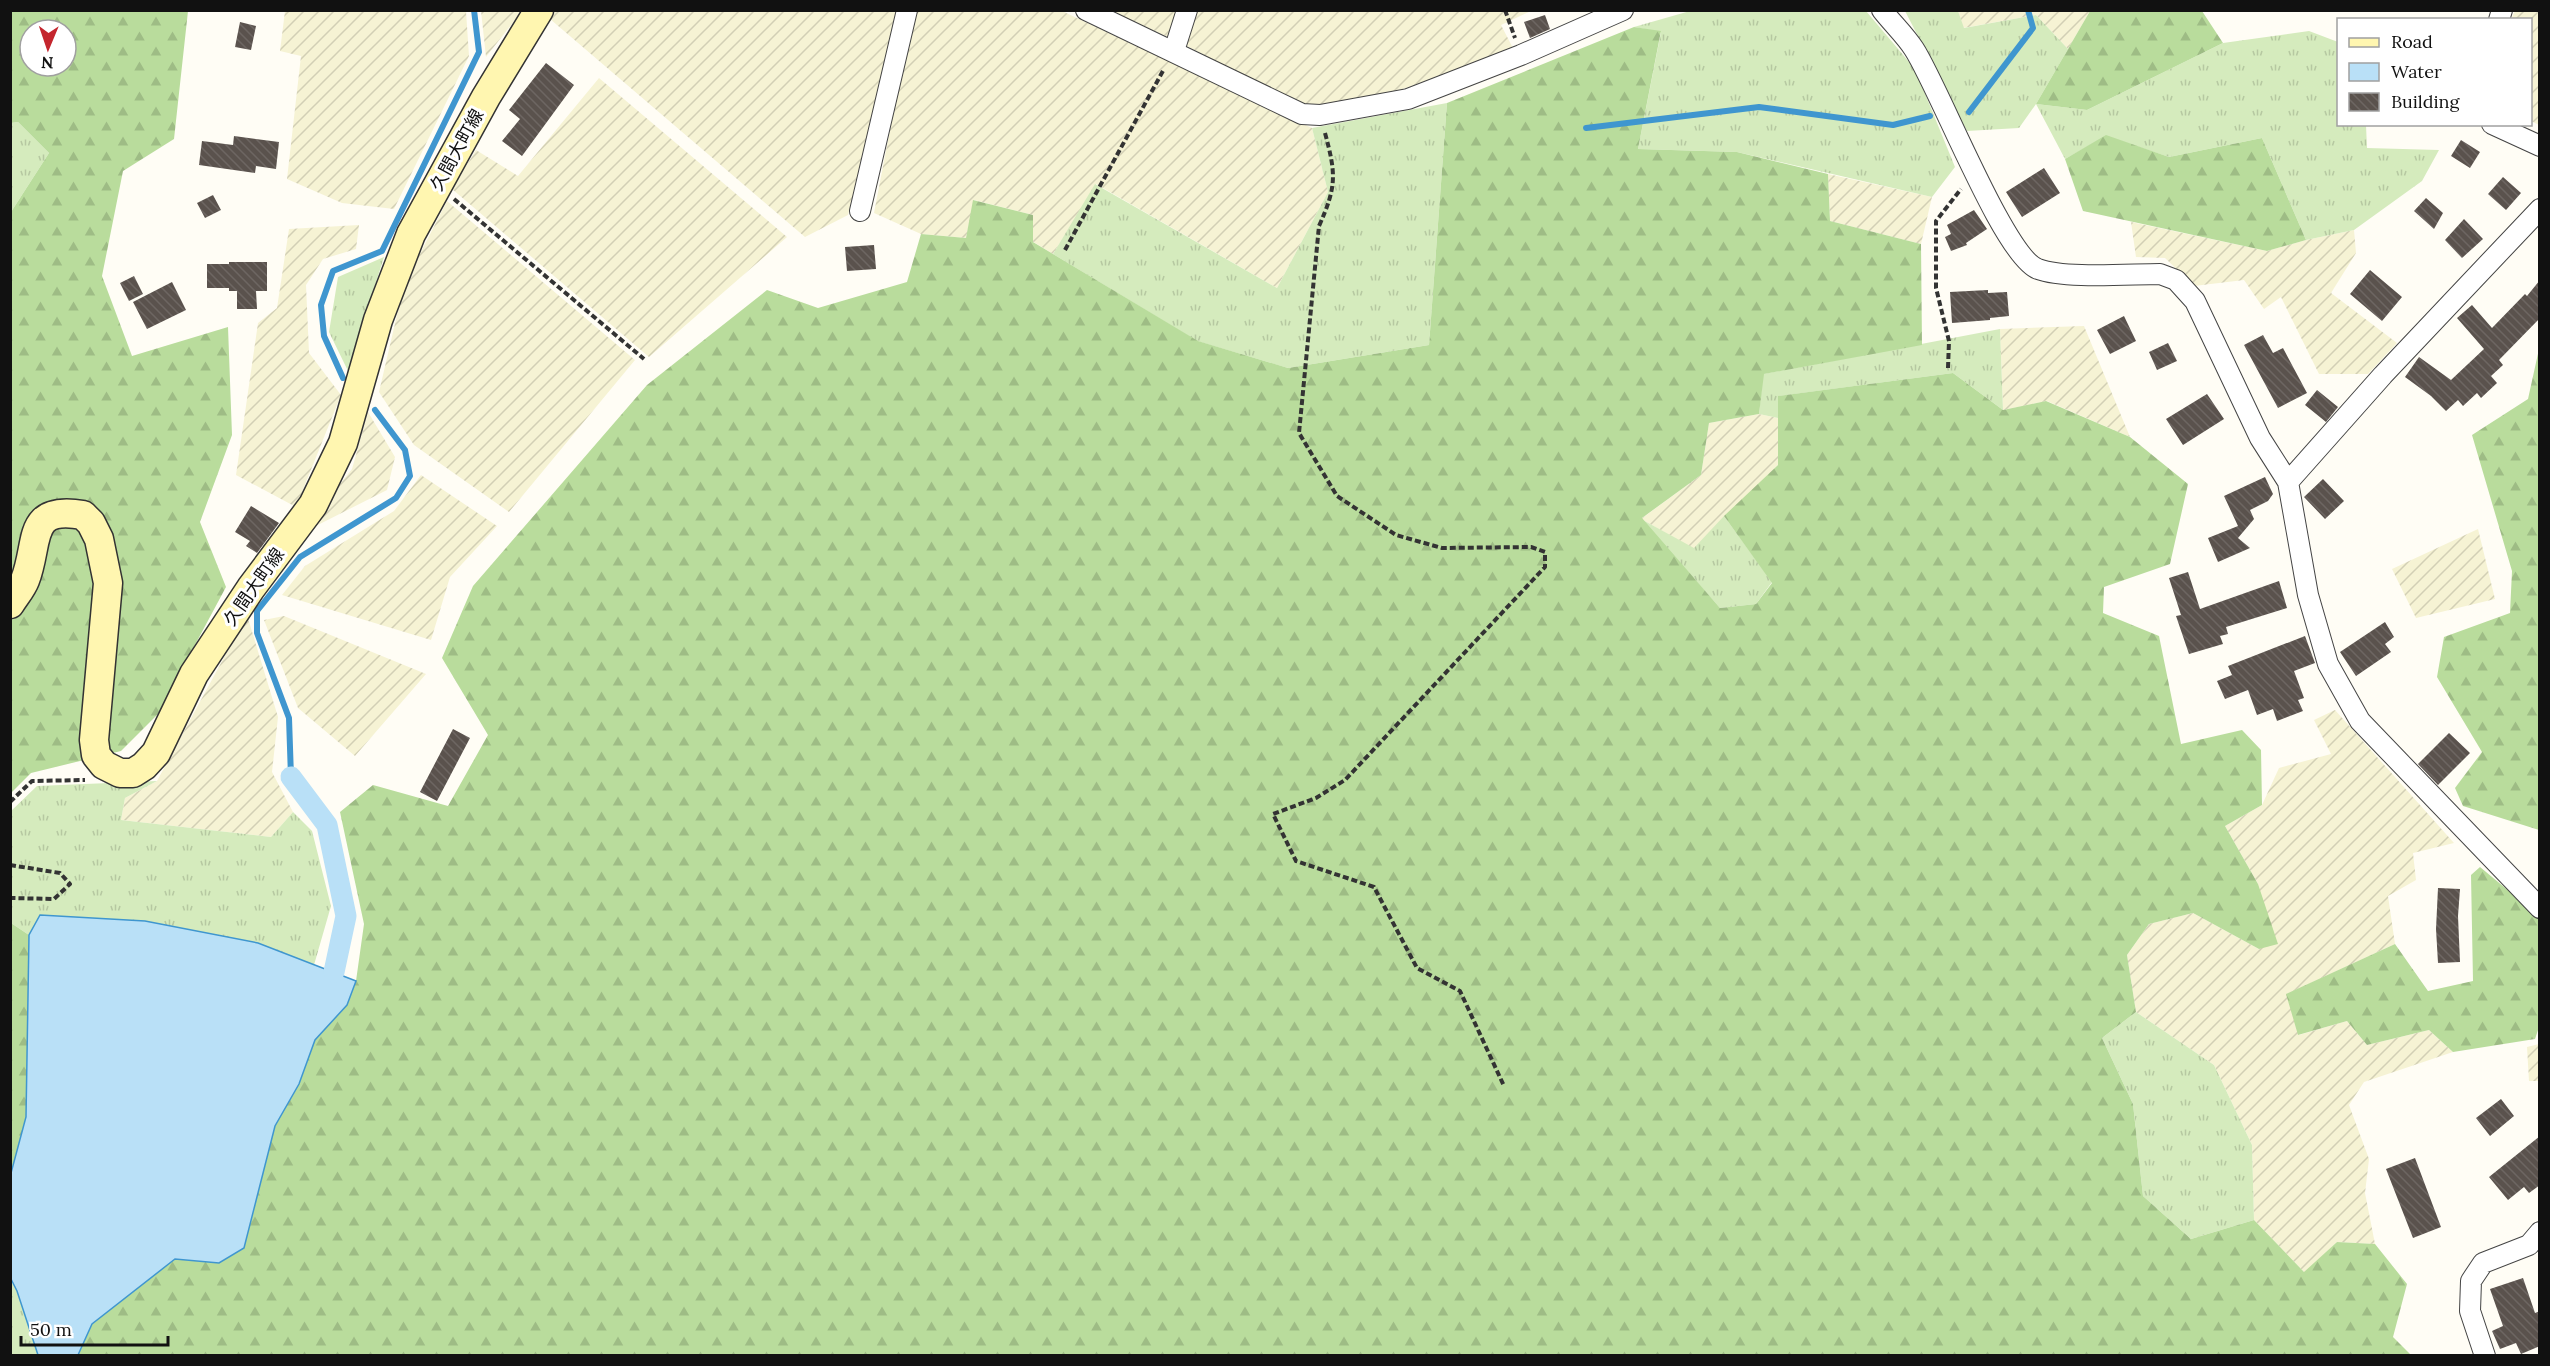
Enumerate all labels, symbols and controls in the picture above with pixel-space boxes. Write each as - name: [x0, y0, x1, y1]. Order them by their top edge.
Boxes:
- north arrow: [18, 18, 78, 78]
- legend: [2337, 18, 2532, 126]
- text: Road: [2391, 30, 2433, 53]
- text: N: [41, 53, 54, 73]
- text: Water: [2391, 60, 2442, 83]
- text: Building: [2391, 90, 2461, 113]
- street label: 久間大町線: [425, 105, 488, 195]
- street label: 久間大町線: [218, 543, 289, 630]
- scale bar: [21, 1309, 168, 1347]
- text: 50 m: [30, 1318, 72, 1341]

